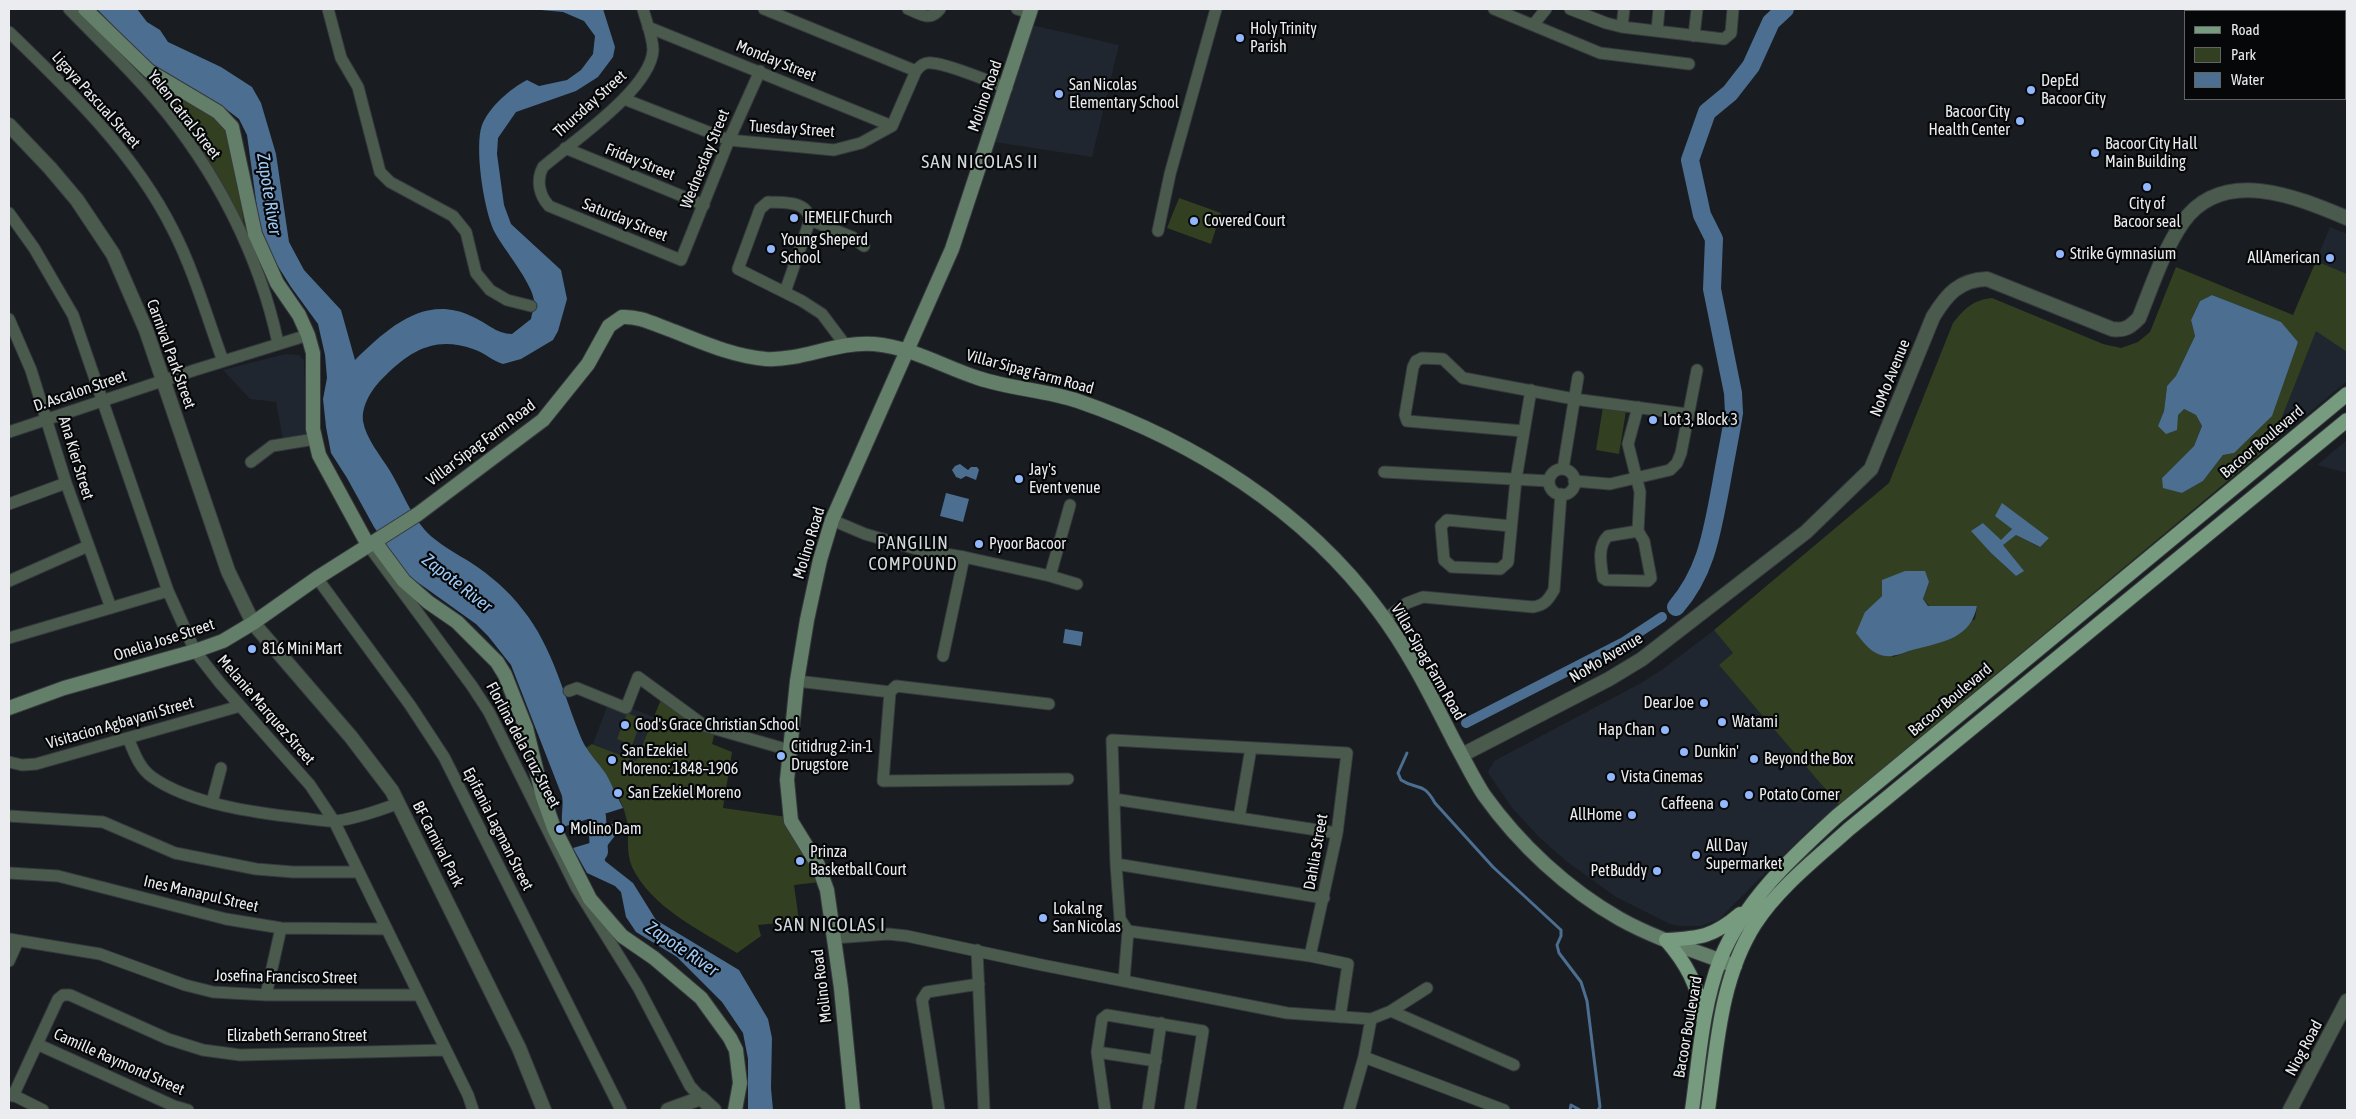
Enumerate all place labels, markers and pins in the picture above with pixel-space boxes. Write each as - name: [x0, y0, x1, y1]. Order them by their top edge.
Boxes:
- place label: Holy Trinity Parish: [1250, 19, 1317, 57]
- marker: Holy Trinity Parish: [1234, 32, 1246, 44]
- place label: DepEd Bacoor City: [2041, 71, 2106, 109]
- place label: San Nicolas Elementary School: [1069, 75, 1179, 113]
- marker: DepEd Bacoor City: [2025, 84, 2037, 96]
- marker: San Nicolas Elementary School: [1053, 88, 1065, 100]
- place label: Bacoor City Health Center: [1929, 102, 2010, 140]
- marker: Bacoor City Health Center: [2014, 115, 2026, 127]
- place label: Bacoor City Hall Main Building: [2105, 134, 2197, 172]
- marker: Bacoor City Hall Main Building: [2089, 147, 2101, 159]
- marker: City of Bacoor seal: [2141, 181, 2153, 193]
- place label: City of Bacoor seal: [2113, 194, 2181, 232]
- place label: IEMELIF Church: [804, 208, 892, 228]
- place label: Covered Court: [1204, 211, 1286, 231]
- marker: IEMELIF Church: [788, 212, 800, 224]
- marker: Covered Court: [1188, 215, 1200, 227]
- place label: Young Sheperd School: [781, 230, 868, 268]
- marker: Young Sheperd School: [765, 243, 777, 255]
- place label: Strike Gymnasium: [2070, 244, 2176, 264]
- marker: Strike Gymnasium: [2054, 248, 2066, 260]
- place label: AllAmerican: [2248, 248, 2320, 268]
- marker: AllAmerican: [2324, 252, 2336, 264]
- place label: Lot 3, Block 3: [1663, 410, 1738, 430]
- marker: Lot 3, Block 3: [1647, 414, 1659, 426]
- place label: Jay's Event venue: [1029, 460, 1101, 498]
- marker: Jay's Event venue: [1013, 473, 1025, 485]
- place label: Pyoor Bacoor: [989, 534, 1066, 554]
- marker: Pyoor Bacoor: [973, 538, 985, 550]
- place label: 816 Mini Mart: [262, 639, 342, 659]
- marker: 816 Mini Mart: [246, 643, 258, 655]
- place label: Dear Joe: [1644, 693, 1694, 713]
- marker: Dear Joe: [1698, 697, 1710, 709]
- place label: Watami: [1732, 712, 1778, 732]
- place label: God's Grace Christian School: [635, 715, 799, 735]
- marker: Watami: [1716, 716, 1728, 728]
- marker: God's Grace Christian School: [619, 719, 631, 731]
- place label: Hap Chan: [1598, 720, 1655, 740]
- marker: Hap Chan: [1659, 724, 1671, 736]
- place label: Citidrug 2-in-1 Drugstore: [791, 737, 873, 775]
- place label: San Ezekiel Moreno: 1848–1906: [622, 741, 738, 779]
- place label: Dunkin': [1694, 742, 1739, 762]
- marker: Dunkin': [1678, 746, 1690, 758]
- place label: Beyond the Box: [1764, 749, 1853, 769]
- marker: Citidrug 2-in-1 Drugstore: [775, 750, 787, 762]
- marker: Beyond the Box: [1748, 753, 1760, 765]
- marker: San Ezekiel Moreno: 1848–1906: [606, 754, 618, 766]
- place label: Vista Cinemas: [1621, 767, 1703, 787]
- marker: Vista Cinemas: [1605, 771, 1617, 783]
- place label: San Ezekiel Moreno: [628, 783, 741, 803]
- place label: Potato Corner: [1759, 785, 1840, 805]
- marker: San Ezekiel Moreno: [612, 787, 624, 799]
- marker: Potato Corner: [1743, 789, 1755, 801]
- place label: Caffeena: [1661, 794, 1714, 814]
- marker: Caffeena: [1718, 798, 1730, 810]
- place label: AllHome: [1570, 805, 1622, 825]
- marker: AllHome: [1626, 809, 1638, 821]
- place label: Molino Dam: [570, 819, 642, 839]
- marker: Molino Dam: [554, 823, 566, 835]
- place label: All Day Supermarket: [1706, 836, 1782, 874]
- place label: Prinza Basketball Court: [810, 842, 907, 880]
- marker: All Day Supermarket: [1690, 849, 1702, 861]
- marker: Prinza Basketball Court: [794, 855, 806, 867]
- place label: PetBuddy: [1590, 861, 1647, 881]
- marker: PetBuddy: [1651, 865, 1663, 877]
- place label: Lokal ng San Nicolas: [1053, 899, 1121, 937]
- marker: Lokal ng San Nicolas: [1037, 912, 1049, 924]

